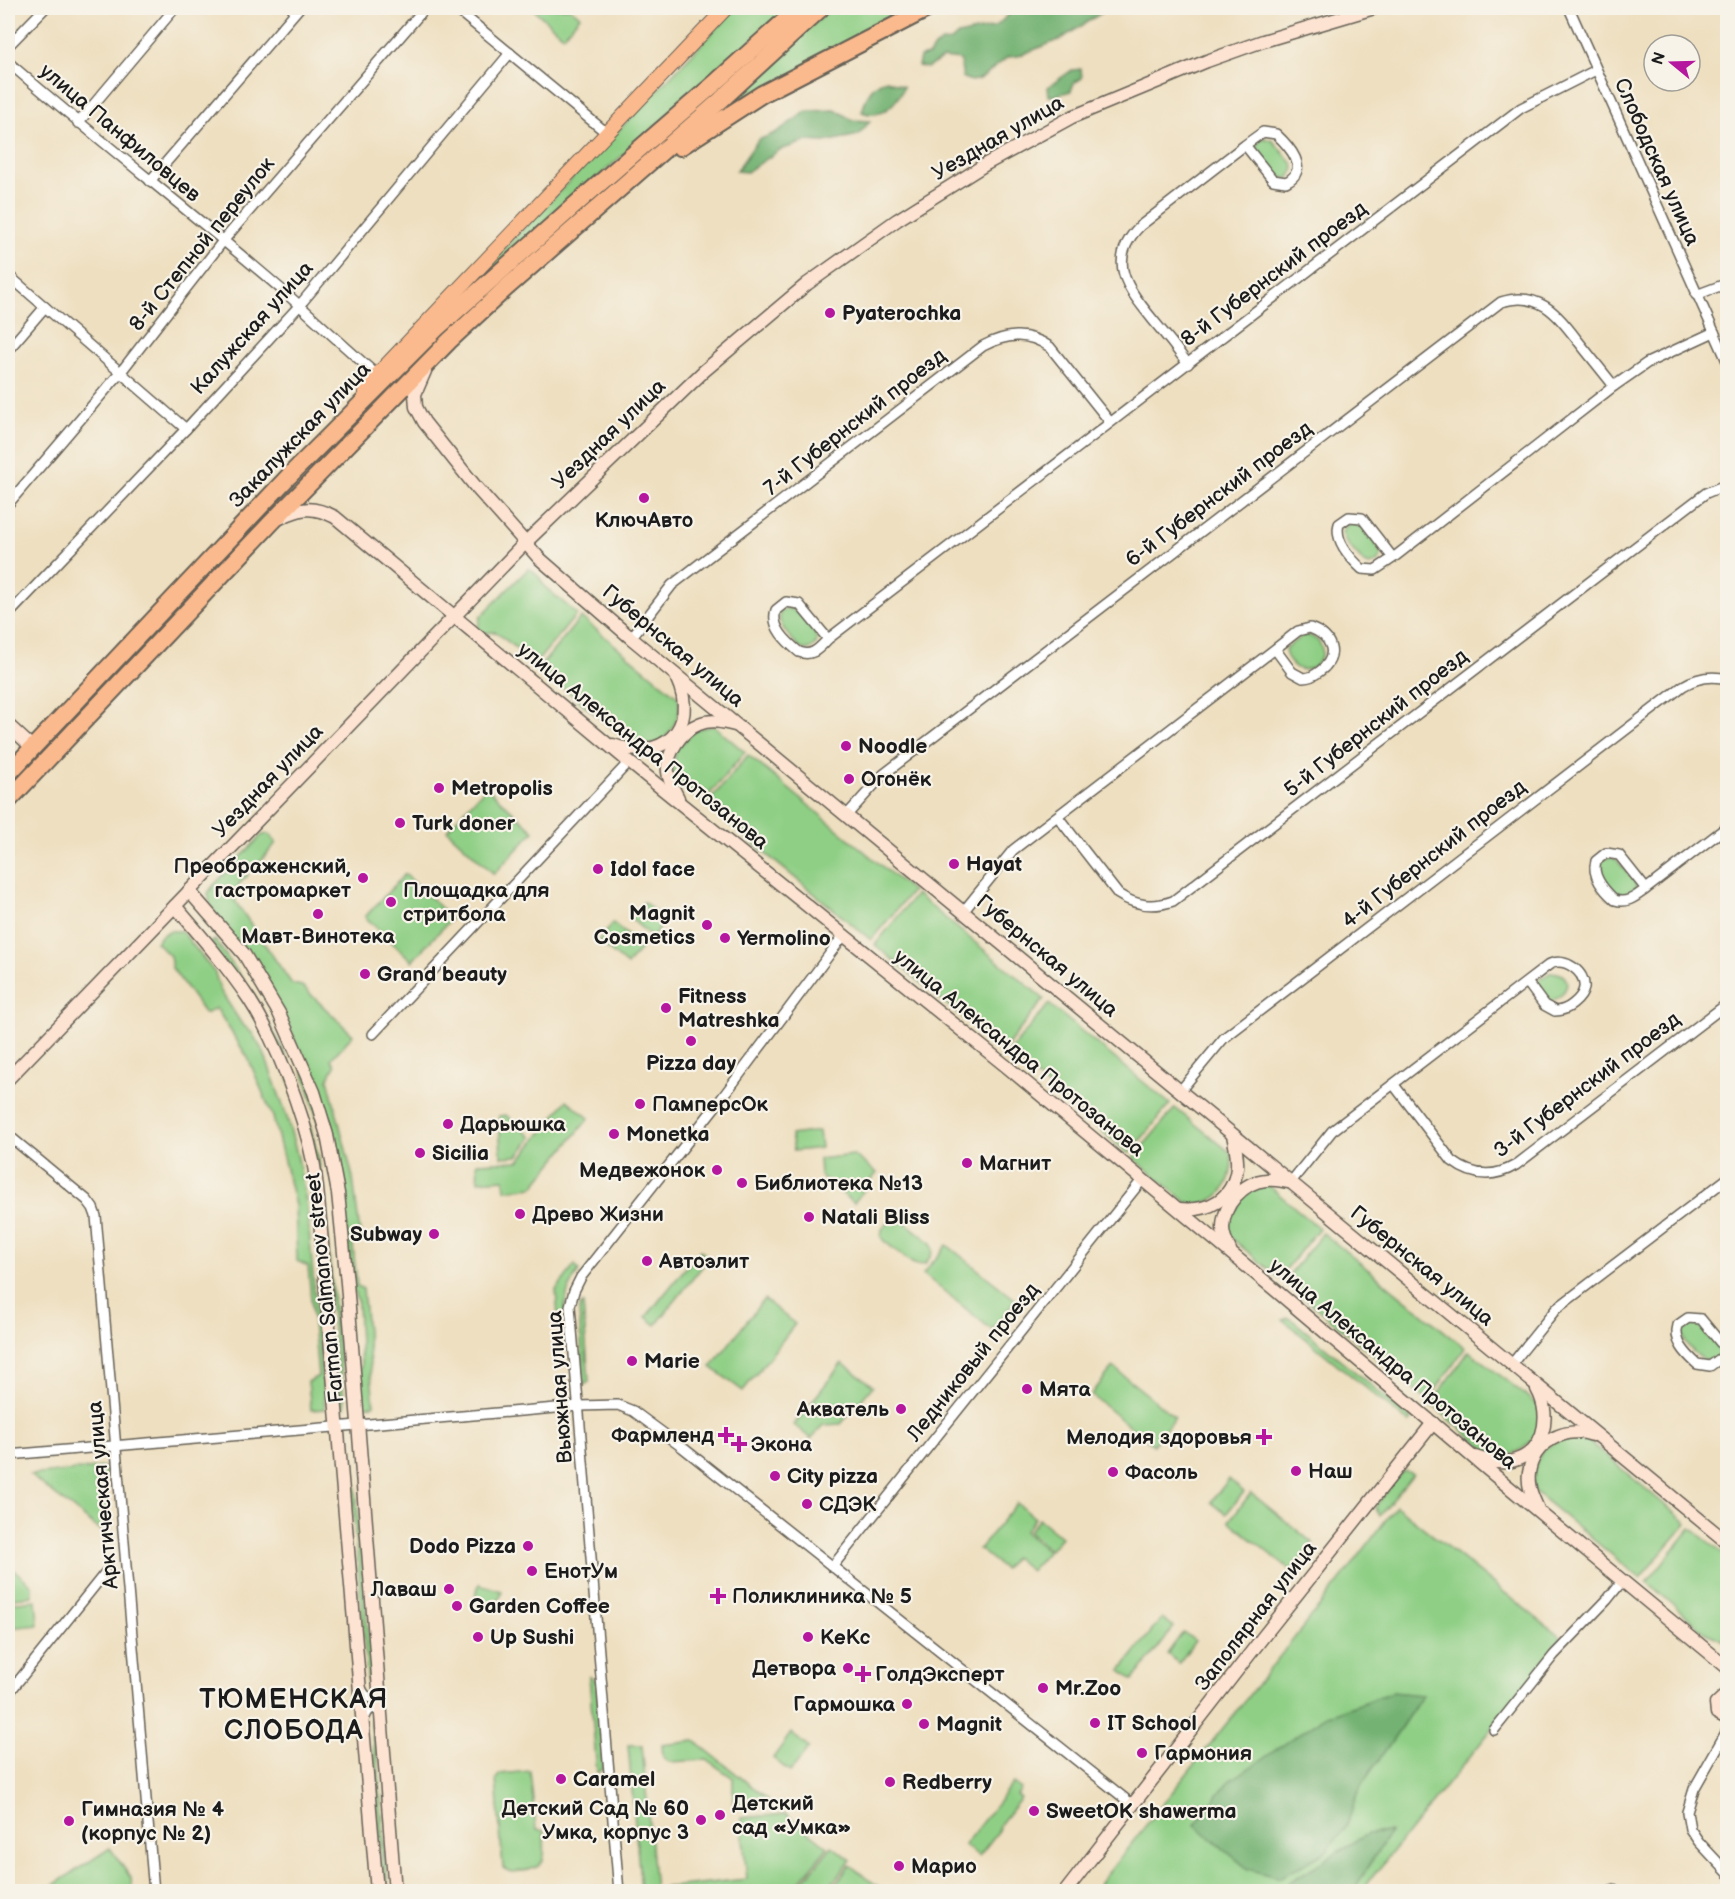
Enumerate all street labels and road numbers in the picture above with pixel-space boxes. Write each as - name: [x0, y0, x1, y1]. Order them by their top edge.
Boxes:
- street label: улица Панфиловцев: [35, 58, 205, 208]
- street label: Слободская улица: [1609, 74, 1705, 250]
- street label: Уездная улица: [928, 90, 1069, 186]
- street label: 8-й Степной переулок: [124, 152, 280, 336]
- street label: 8-й Губернский проезд: [1176, 196, 1372, 352]
- street label: Калужская улица: [186, 256, 319, 400]
- street label: 7-й Губернский проезд: [759, 343, 951, 501]
- street label: Закалужская улица: [224, 357, 376, 513]
- street label: Уездная улица: [547, 373, 671, 494]
- street label: 6-й Губернский проезд: [1121, 416, 1317, 572]
- street label: Губернская улица: [597, 579, 749, 713]
- street label: улица Александра Протозанова: [513, 637, 774, 855]
- street label: 5-й Губернский проезд: [1279, 643, 1473, 802]
- street label: Уездная улица: [208, 719, 329, 843]
- street label: 4-й Губернский проезд: [1337, 774, 1531, 934]
- street label: Губернская улица: [971, 889, 1123, 1023]
- street label: улица Александра Протозанова: [889, 944, 1150, 1162]
- street label: 3-й Губернский проезд: [1489, 1007, 1685, 1163]
- street label: Farman Salmanov street: [300, 1171, 350, 1404]
- street label: Губернская улица: [1345, 1201, 1499, 1332]
- street label: улица Александра Протозанова: [1264, 1253, 1522, 1475]
- street label: Ледниковый проезд: [901, 1278, 1045, 1447]
- street label: Вьюжная улица: [542, 1309, 578, 1464]
- street label: Арктическая улица: [82, 1399, 124, 1591]
- street label: Заполярная улица: [1190, 1536, 1322, 1696]

